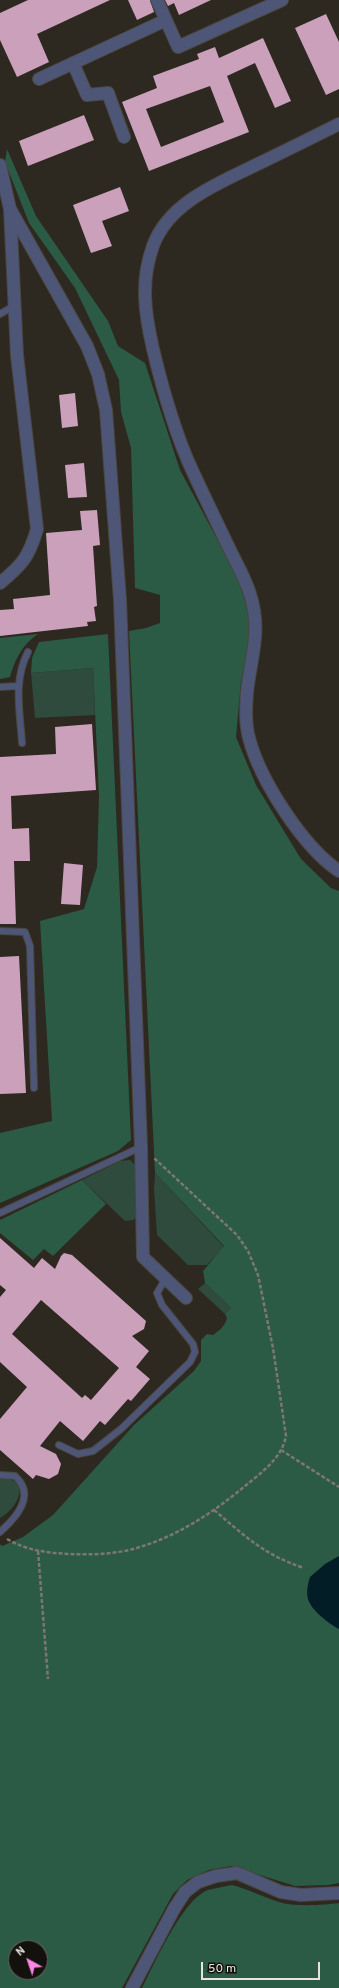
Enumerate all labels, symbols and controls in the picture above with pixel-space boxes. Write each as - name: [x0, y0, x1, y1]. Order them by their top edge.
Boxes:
- north arrow: [8, 1940, 48, 1980]
- text: N: [13, 1944, 28, 1959]
- scale bar: [203, 1954, 322, 1980]
- text: 50 m: [208, 1961, 236, 1977]

